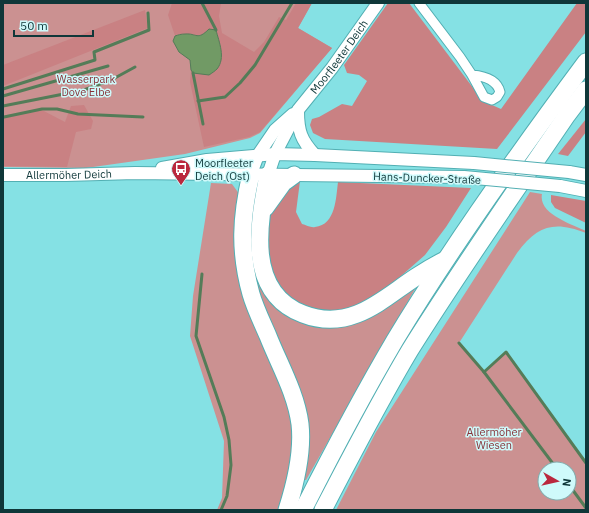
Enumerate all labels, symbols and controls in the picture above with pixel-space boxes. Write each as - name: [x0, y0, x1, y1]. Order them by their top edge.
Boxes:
- scale bar: [14, 12, 93, 38]
- street label: Moorfleeter Deich: [307, 17, 371, 97]
- text: 50 m: [20, 18, 48, 33]
- park label: Wasserpark Dove Elbe: [57, 72, 115, 99]
- place label: Moorfleeter Deich (Ost): [195, 156, 253, 183]
- bus stop icon: Moorfleeter Deich (Ost): [170, 158, 192, 186]
- street label: Allermöher Deich: [26, 167, 112, 182]
- street label: Hans-Duncker-Straße: [373, 169, 481, 187]
- park label: Allermöher Wiesen: [466, 425, 522, 452]
- north arrow: [537, 461, 577, 501]
- text: N: [559, 477, 574, 487]

